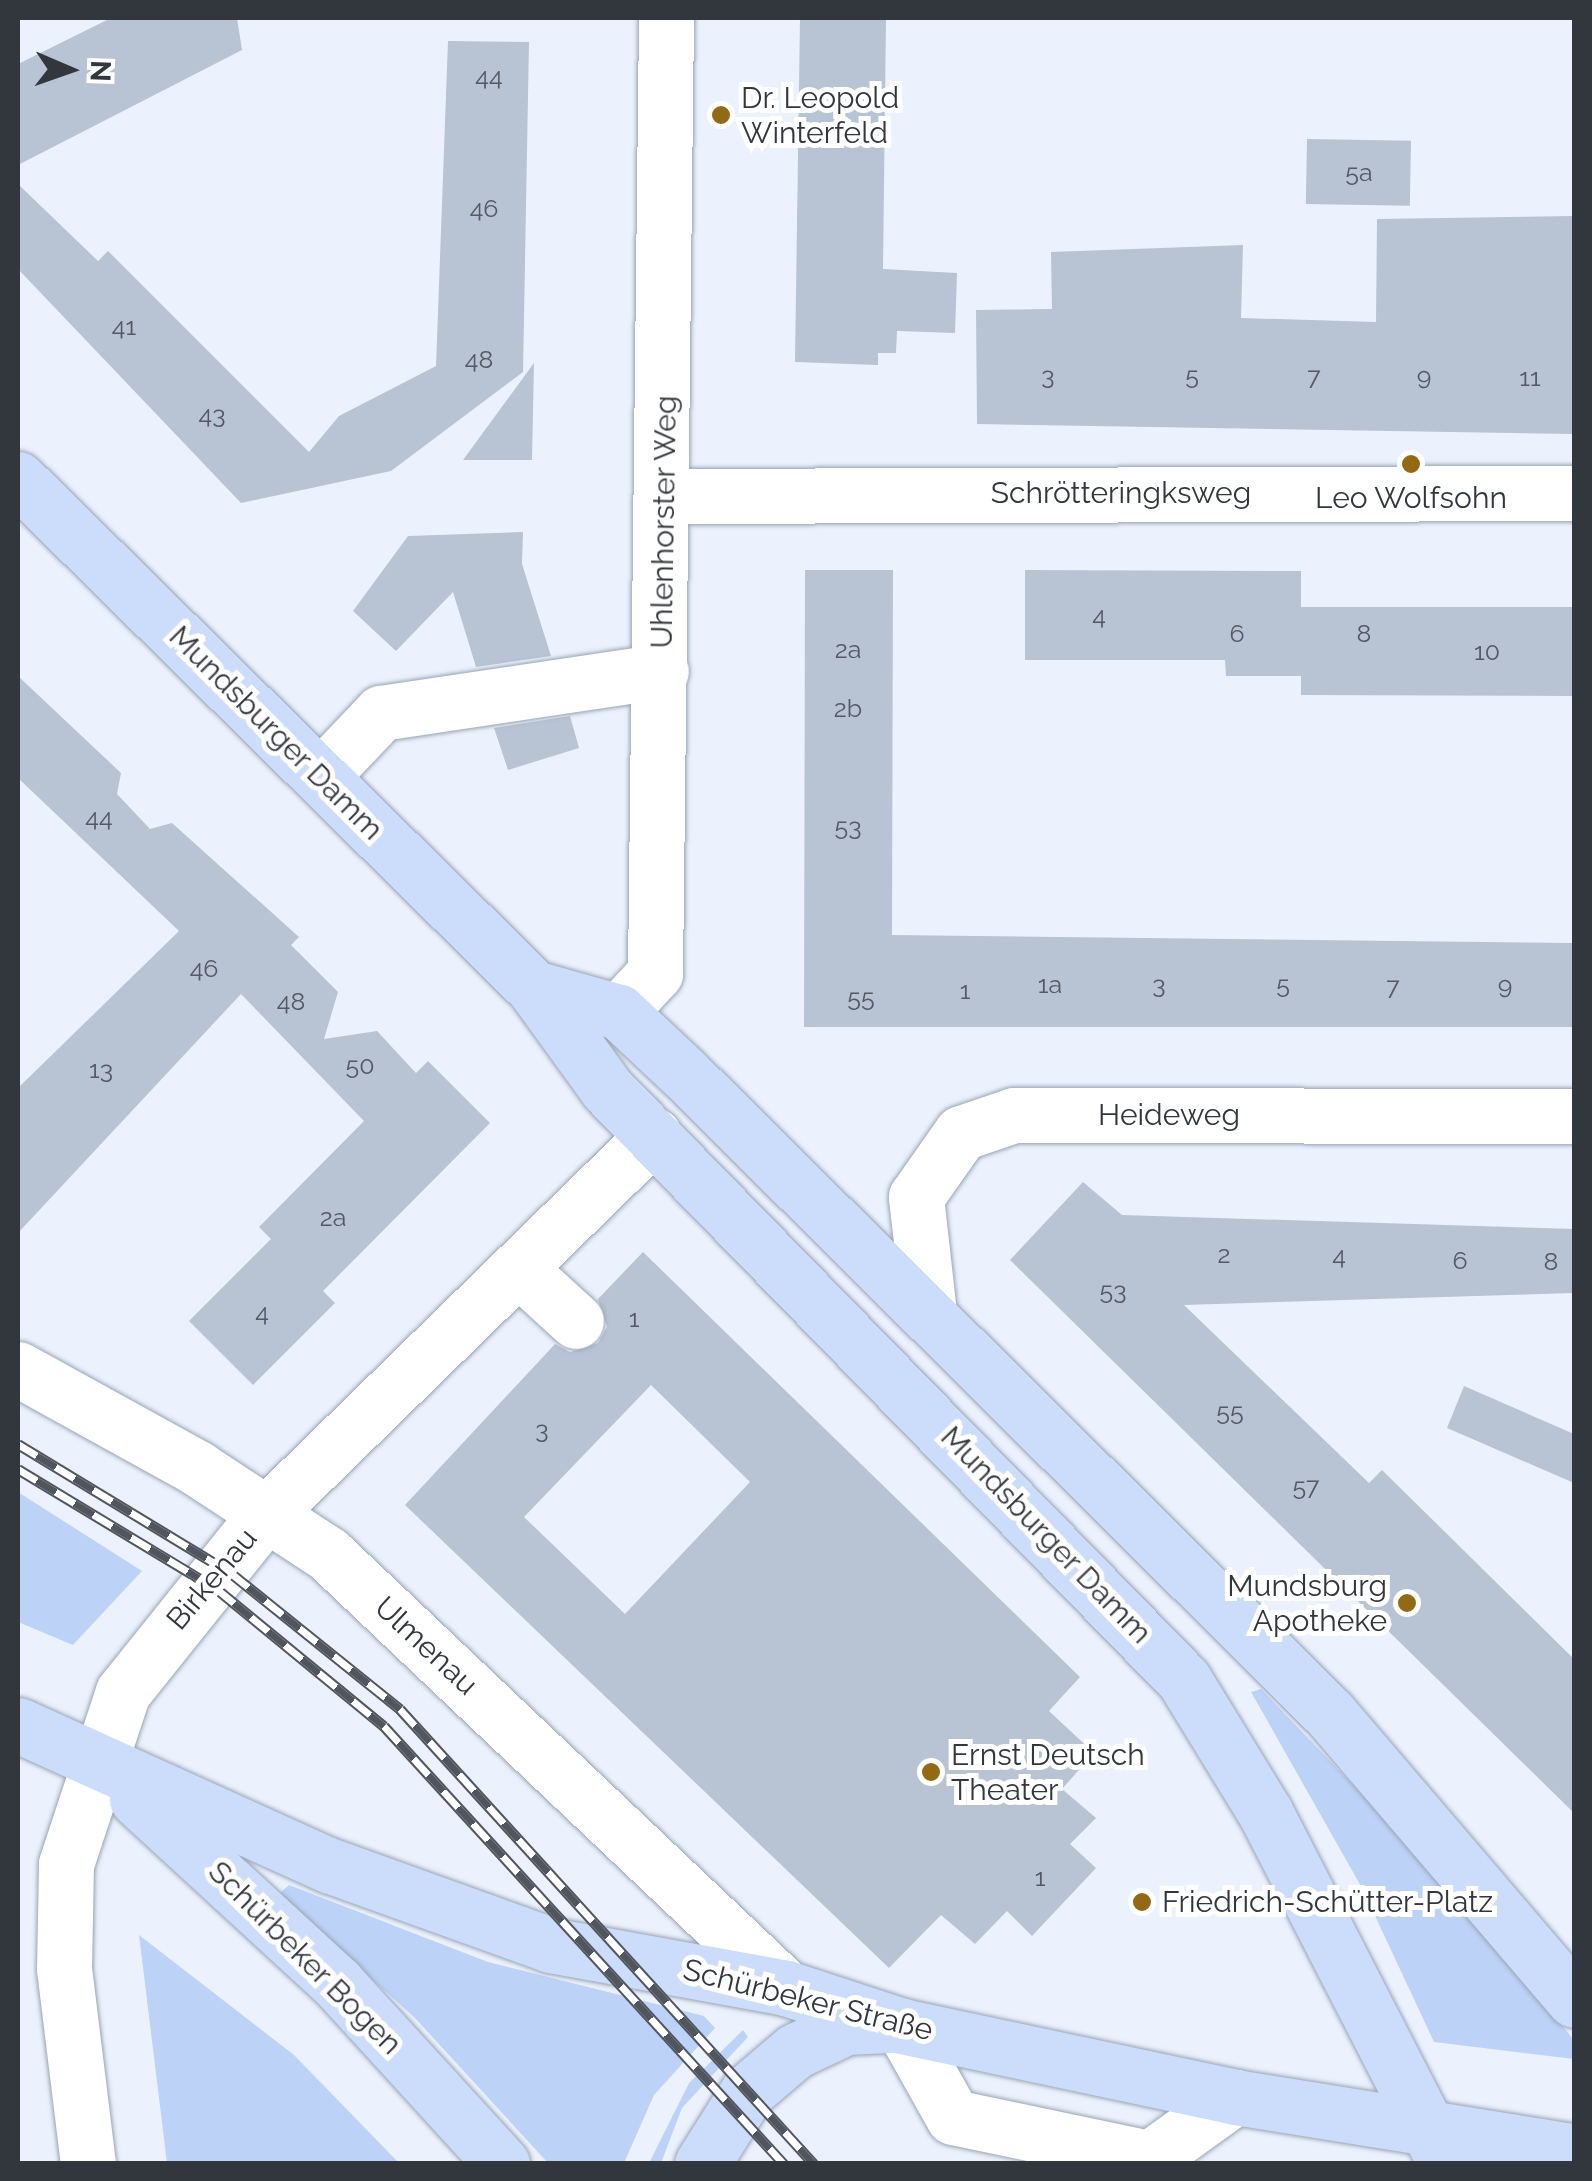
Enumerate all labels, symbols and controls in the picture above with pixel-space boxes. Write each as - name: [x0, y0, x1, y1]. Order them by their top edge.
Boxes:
- north arrow: [20, 20, 120, 120]
- text: N: [84, 60, 117, 82]
- house number: 44: [475, 61, 503, 91]
- place label: Dr. Leopold Winterfeld: [741, 80, 899, 150]
- marker: Dr. Leopold Winterfeld: [710, 104, 732, 126]
- house number: 5a: [1345, 157, 1373, 187]
- house number: 46: [470, 193, 498, 223]
- house number: 41: [112, 311, 136, 341]
- house number: 48: [465, 344, 493, 374]
- house number: 3: [1041, 360, 1055, 390]
- house number: 5: [1185, 360, 1199, 390]
- house number: 7: [1307, 361, 1321, 391]
- house number: 9: [1417, 361, 1431, 391]
- house number: 11: [1519, 362, 1541, 392]
- street label: Uhlenhorster Weg: [644, 394, 684, 650]
- house number: 43: [199, 399, 225, 429]
- marker: Leo Wolfsohn: [1400, 453, 1422, 475]
- street label: Schrötteringksweg: [991, 475, 1251, 511]
- place label: Leo Wolfsohn: [1315, 480, 1507, 516]
- house number: 4: [1092, 600, 1106, 630]
- street label: Mundsburger Damm: [161, 618, 391, 848]
- house number: 6: [1229, 618, 1245, 648]
- house number: 8: [1357, 618, 1371, 648]
- house number: 2a: [835, 634, 861, 664]
- house number: 10: [1474, 636, 1500, 666]
- house number: 2b: [834, 693, 862, 723]
- house number: 44: [85, 802, 113, 832]
- house number: 53: [835, 811, 861, 841]
- house number: 46: [190, 953, 218, 983]
- house number: 1a: [1038, 969, 1062, 999]
- house number: 3: [1152, 969, 1166, 999]
- house number: 5: [1276, 969, 1290, 999]
- house number: 9: [1498, 970, 1512, 1000]
- house number: 7: [1386, 971, 1400, 1001]
- house number: 1: [960, 975, 970, 1005]
- house number: 55: [847, 982, 875, 1012]
- house number: 48: [277, 986, 305, 1016]
- house number: 50: [346, 1050, 374, 1080]
- house number: 13: [89, 1054, 113, 1084]
- street label: Heideweg: [1098, 1097, 1240, 1133]
- house number: 2a: [320, 1202, 346, 1232]
- house number: 2: [1217, 1239, 1231, 1269]
- house number: 4: [1332, 1240, 1346, 1270]
- house number: 6: [1452, 1245, 1468, 1275]
- house number: 8: [1544, 1246, 1558, 1276]
- house number: 53: [1100, 1275, 1126, 1305]
- house number: 4: [255, 1297, 269, 1327]
- house number: 1: [629, 1303, 639, 1333]
- house number: 55: [1216, 1396, 1244, 1426]
- house number: 3: [535, 1414, 549, 1444]
- street label: Mundsburger Damm: [933, 1419, 1159, 1651]
- house number: 57: [1293, 1471, 1319, 1501]
- street label: Birkenau: [159, 1521, 265, 1637]
- place label: Mundsburg Apotheke: [1227, 1568, 1387, 1638]
- street label: Ulmenau: [367, 1589, 485, 1703]
- marker: Mundsburg Apotheke: [1396, 1592, 1418, 1614]
- place label: Ernst Deutsch Theater: [951, 1737, 1145, 1808]
- marker: Ernst Deutsch Theater: [920, 1761, 942, 1783]
- street label: Schürbeker Bogen: [201, 1854, 409, 2062]
- house number: 1: [1035, 1862, 1045, 1892]
- place label: Friedrich-Schütter-Platz: [1162, 1884, 1493, 1920]
- marker: Friedrich-Schütter-Platz: [1131, 1891, 1153, 1913]
- street label: Schürbeker Straße: [679, 1952, 937, 2048]

